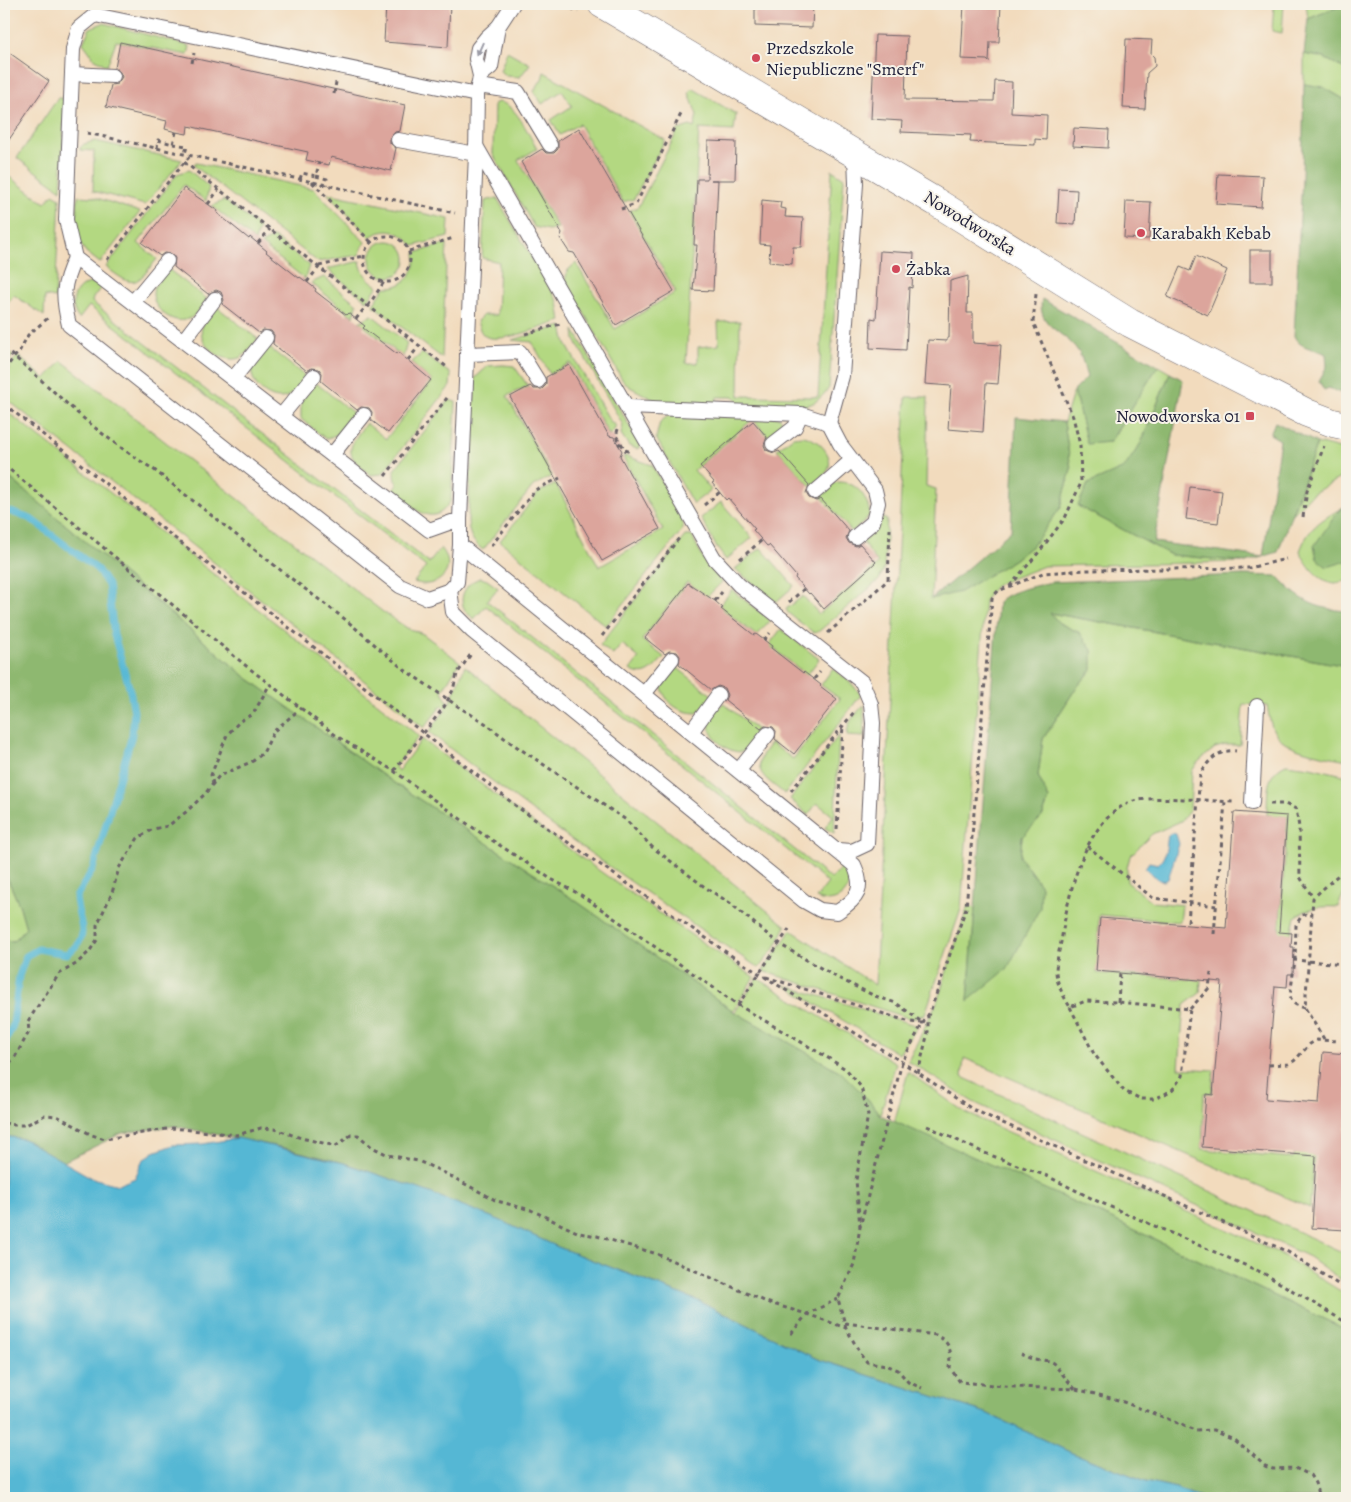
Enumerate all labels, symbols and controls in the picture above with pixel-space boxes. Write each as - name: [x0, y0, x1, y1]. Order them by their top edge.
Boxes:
- place label: Przedszkole Niepubliczne "Smerf": [766, 36, 924, 81]
- one-way arrow: [475, 41, 484, 56]
- marker: Przedszkole Niepubliczne "Smerf": [750, 52, 762, 64]
- street label: Nowodworska: [919, 185, 1021, 261]
- place label: Karabakh Kebab: [1151, 221, 1271, 245]
- marker: Karabakh Kebab: [1135, 227, 1147, 239]
- place label: Żabka: [906, 257, 951, 281]
- marker: Żabka: [890, 263, 902, 275]
- place label: Nowodworska 01: [1116, 404, 1240, 428]
- marker: Nowodworska 01: [1244, 410, 1256, 422]

